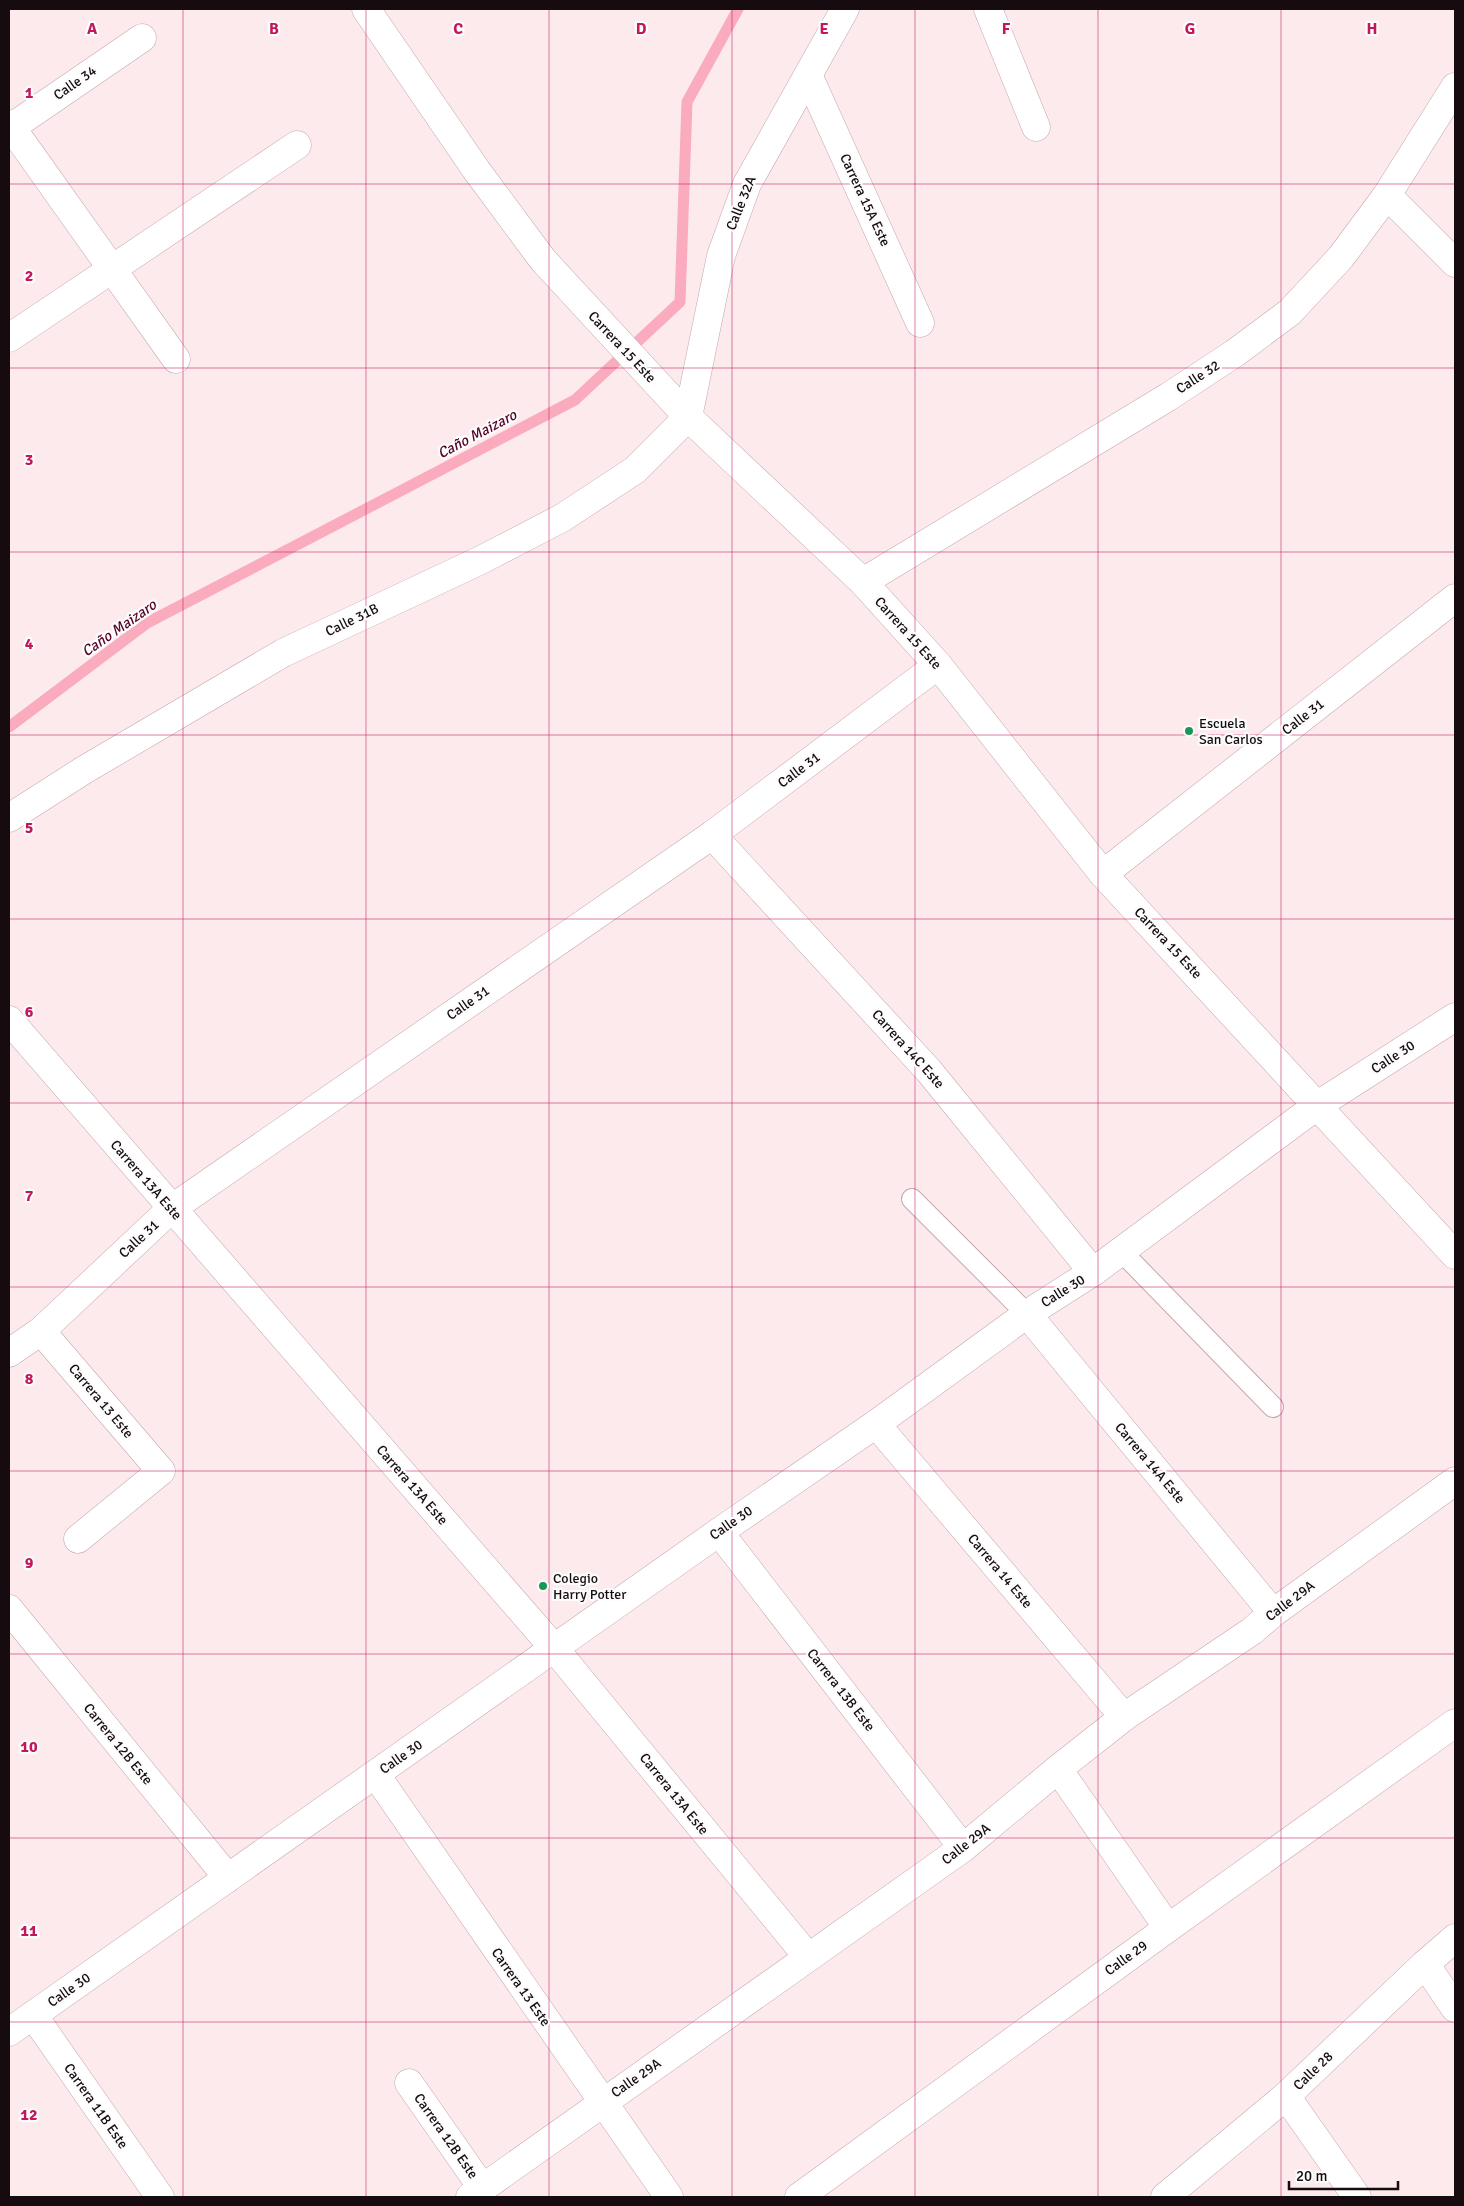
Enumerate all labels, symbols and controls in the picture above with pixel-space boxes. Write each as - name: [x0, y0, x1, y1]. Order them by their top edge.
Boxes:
- text: A: [87, 19, 98, 39]
- text: B: [269, 19, 279, 39]
- text: C: [453, 19, 463, 39]
- text: D: [636, 19, 647, 39]
- text: E: [819, 19, 829, 39]
- text: F: [1002, 19, 1011, 39]
- text: G: [1185, 19, 1195, 39]
- text: H: [1367, 19, 1377, 39]
- street label: Calle 34: [50, 62, 100, 104]
- text: 1: [25, 83, 34, 103]
- street label: Carrera 15A Este: [836, 151, 894, 249]
- street label: Calle 32A: [722, 173, 760, 233]
- text: 2: [25, 266, 33, 286]
- street label: Carrera 15 Este: [584, 308, 660, 386]
- street label: Calle 32: [1173, 357, 1223, 397]
- water label: Caño Maizaro: [434, 405, 521, 462]
- text: 3: [25, 450, 33, 470]
- street label: Carrera 15 Este: [871, 593, 945, 673]
- water label: Caño Maizaro: [78, 595, 161, 660]
- street label: Calle 31B: [323, 600, 381, 640]
- text: 4: [25, 634, 34, 654]
- street label: Calle 31: [1279, 695, 1327, 739]
- place label: Escuela San Carlos: [1199, 715, 1263, 748]
- marker: Escuela San Carlos: [1183, 725, 1195, 737]
- street label: Calle 31: [774, 749, 824, 791]
- text: 5: [25, 818, 33, 838]
- street label: Carrera 15 Este: [1130, 904, 1206, 982]
- street label: Calle 31: [443, 982, 493, 1024]
- text: 6: [25, 1002, 34, 1022]
- street label: Carrera 14C Este: [868, 1006, 948, 1092]
- street label: Calle 30: [1368, 1037, 1418, 1077]
- street label: Carrera 13A Este: [107, 1137, 185, 1223]
- text: 7: [25, 1186, 34, 1206]
- street label: Calle 31: [115, 1216, 163, 1262]
- street label: Calle 30: [1038, 1271, 1088, 1311]
- street label: Carrera 13 Este: [65, 1360, 137, 1442]
- text: 8: [25, 1369, 34, 1389]
- street label: Carrera 14A Este: [1111, 1419, 1189, 1507]
- street label: Carrera 13A Este: [373, 1442, 451, 1528]
- street label: Calle 30: [706, 1502, 756, 1544]
- street label: Carrera 14 Este: [964, 1530, 1036, 1612]
- text: 9: [25, 1553, 34, 1573]
- place label: Colegio Harry Potter: [553, 1570, 627, 1603]
- street label: Calle 29A: [1262, 1577, 1318, 1625]
- marker: Colegio Harry Potter: [537, 1580, 549, 1592]
- street label: Carrera 13B Este: [803, 1645, 879, 1735]
- street label: Carrera 12B Este: [80, 1700, 156, 1788]
- street label: Calle 30: [376, 1736, 426, 1778]
- text: 10: [20, 1737, 38, 1757]
- street label: Carrera 13A Este: [636, 1750, 712, 1838]
- street label: Calle 29A: [938, 1819, 994, 1868]
- text: 11: [20, 1921, 38, 1941]
- street label: Calle 29: [1101, 1937, 1151, 1979]
- street label: Carrera 13 Este: [488, 1945, 554, 2029]
- street label: Calle 30: [44, 1969, 94, 2011]
- street label: Calle 28: [1290, 2048, 1336, 2094]
- street label: Calle 29A: [608, 2054, 665, 2101]
- street label: Carrera 11B Este: [60, 2060, 132, 2152]
- street label: Carrera 12B Este: [410, 2090, 482, 2182]
- text: 12: [20, 2105, 38, 2125]
- scale bar: [1289, 2158, 1398, 2190]
- text: 20 m: [1296, 2167, 1327, 2185]

